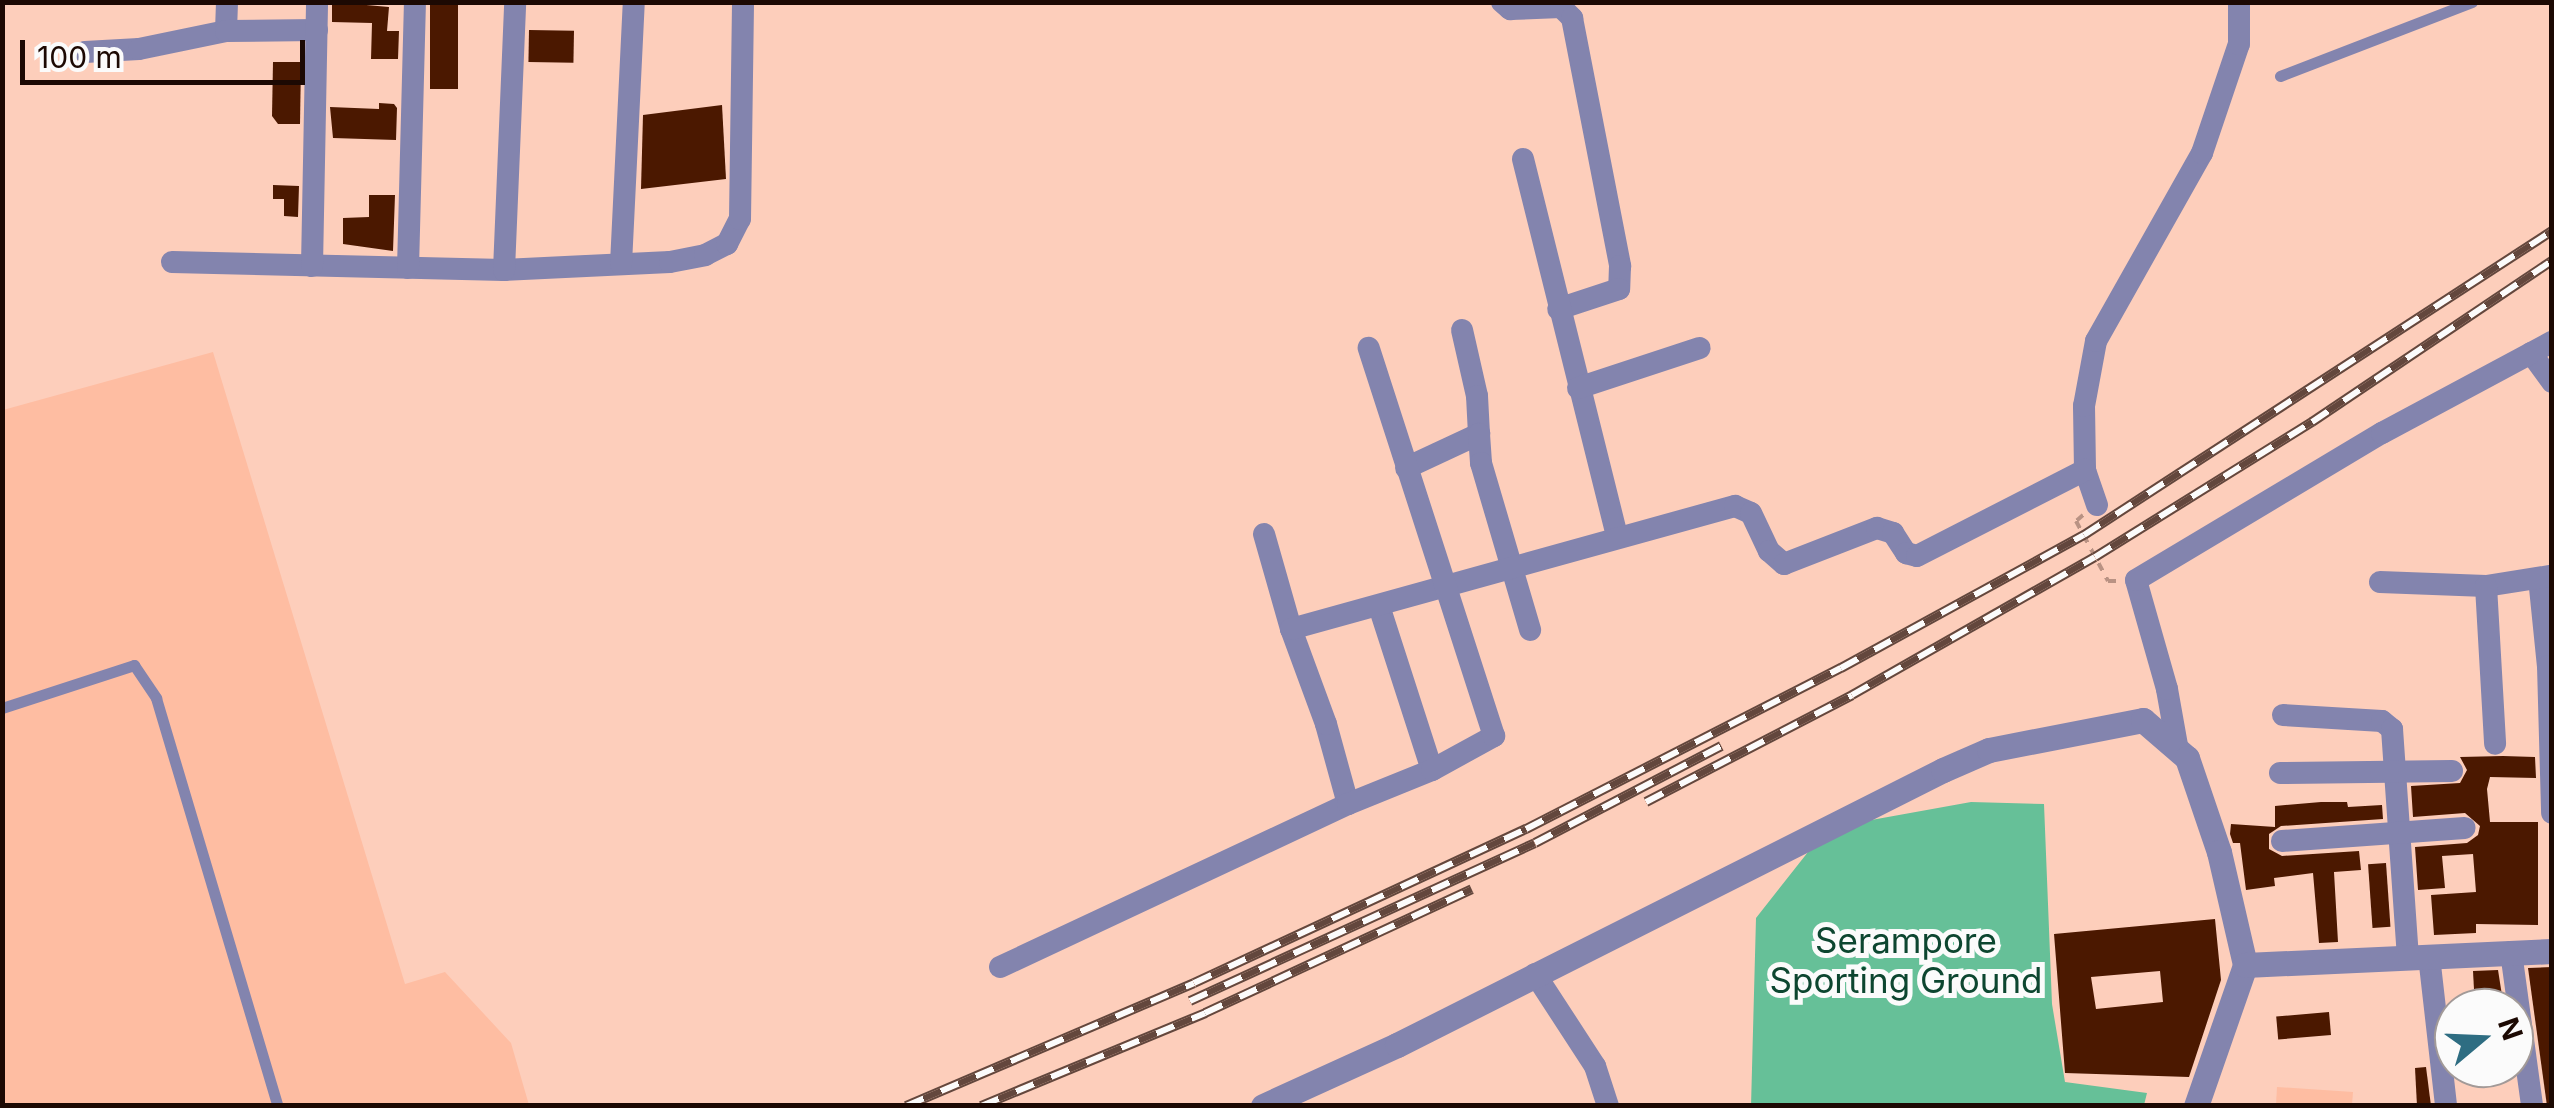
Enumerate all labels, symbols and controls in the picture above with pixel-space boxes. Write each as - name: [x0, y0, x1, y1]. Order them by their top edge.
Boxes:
- scale bar: [25, 20, 310, 82]
- text: 100 m: [37, 39, 122, 75]
- park label: Serampore Sporting Ground: [1769, 919, 2043, 1001]
- north arrow: [2434, 988, 2534, 1088]
- text: N: [2491, 1013, 2530, 1045]

